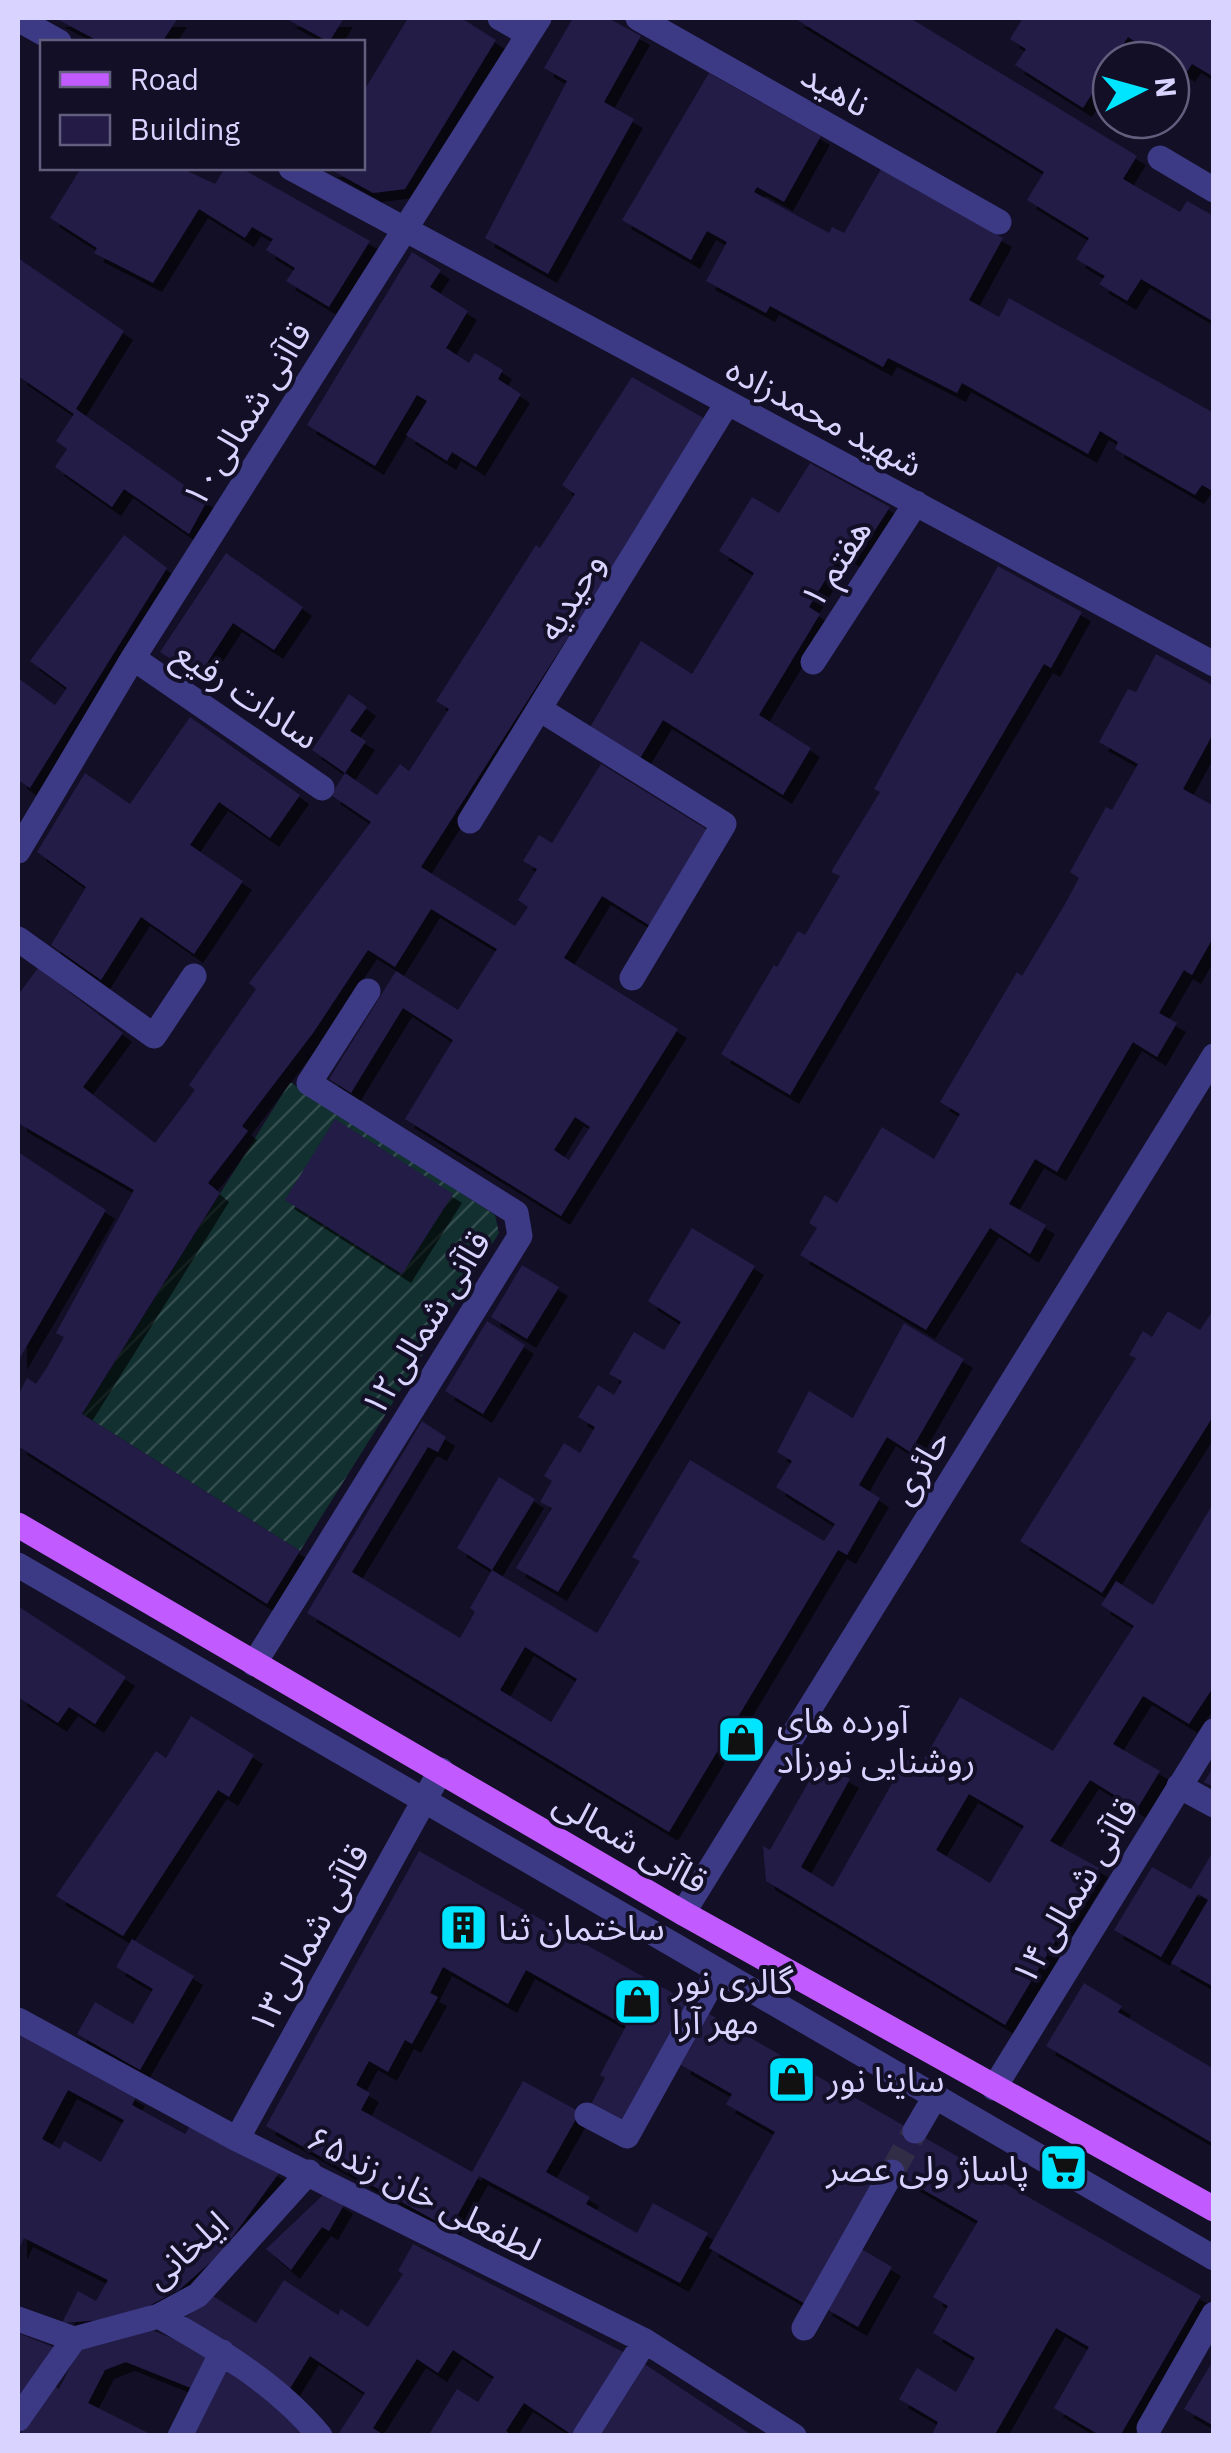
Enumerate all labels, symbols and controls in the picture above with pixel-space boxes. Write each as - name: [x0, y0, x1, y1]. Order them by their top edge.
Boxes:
- legend: [40, 40, 365, 170]
- north arrow: [1091, 40, 1191, 140]
- street label: ناهید: [794, 51, 878, 127]
- text: Road: [130, 59, 199, 98]
- text: N: [1147, 75, 1186, 99]
- text: Building: [130, 109, 240, 148]
- street label: قاآنی شمالی۱۰: [171, 313, 321, 515]
- street label: شهید محمدزاده: [719, 345, 931, 487]
- street label: هفتم ۱: [789, 509, 885, 620]
- street label: وحیدیه: [526, 543, 614, 649]
- street label: سادات رفیع: [164, 629, 328, 762]
- street label: قاآنی شمالی۱۲: [350, 1222, 500, 1424]
- street label: حائری: [878, 1420, 960, 1512]
- place label: آورده های روشنایی نورزاد: [777, 1697, 975, 1783]
- shop icon: آورده های روشنایی نورزاد: [716, 1714, 768, 1766]
- street label: قاآنی شمالی: [546, 1779, 716, 1903]
- street label: قاآنی شمالی۱۴: [1000, 1789, 1148, 1993]
- street label: قاآنی شمالی۱۳: [237, 1835, 379, 2041]
- building icon: ساختمان ثنا: [437, 1901, 489, 1953]
- place label: ساختمان ثنا: [498, 1904, 665, 1950]
- place label: گالری نور مهر آرا: [671, 1958, 794, 2044]
- shop icon: گالری نور مهر آرا: [611, 1975, 663, 2027]
- shop icon: ساینا نور: [766, 2053, 818, 2105]
- place label: ساینا نور: [826, 2056, 944, 2102]
- street label: لطفعلی خان زند۶۵: [299, 2114, 549, 2272]
- supermarket icon: پاساژ ولی عصر: [1038, 2142, 1090, 2194]
- place label: پاساژ ولی عصر: [825, 2145, 1029, 2191]
- street label: ایلخانی: [134, 2200, 238, 2298]

